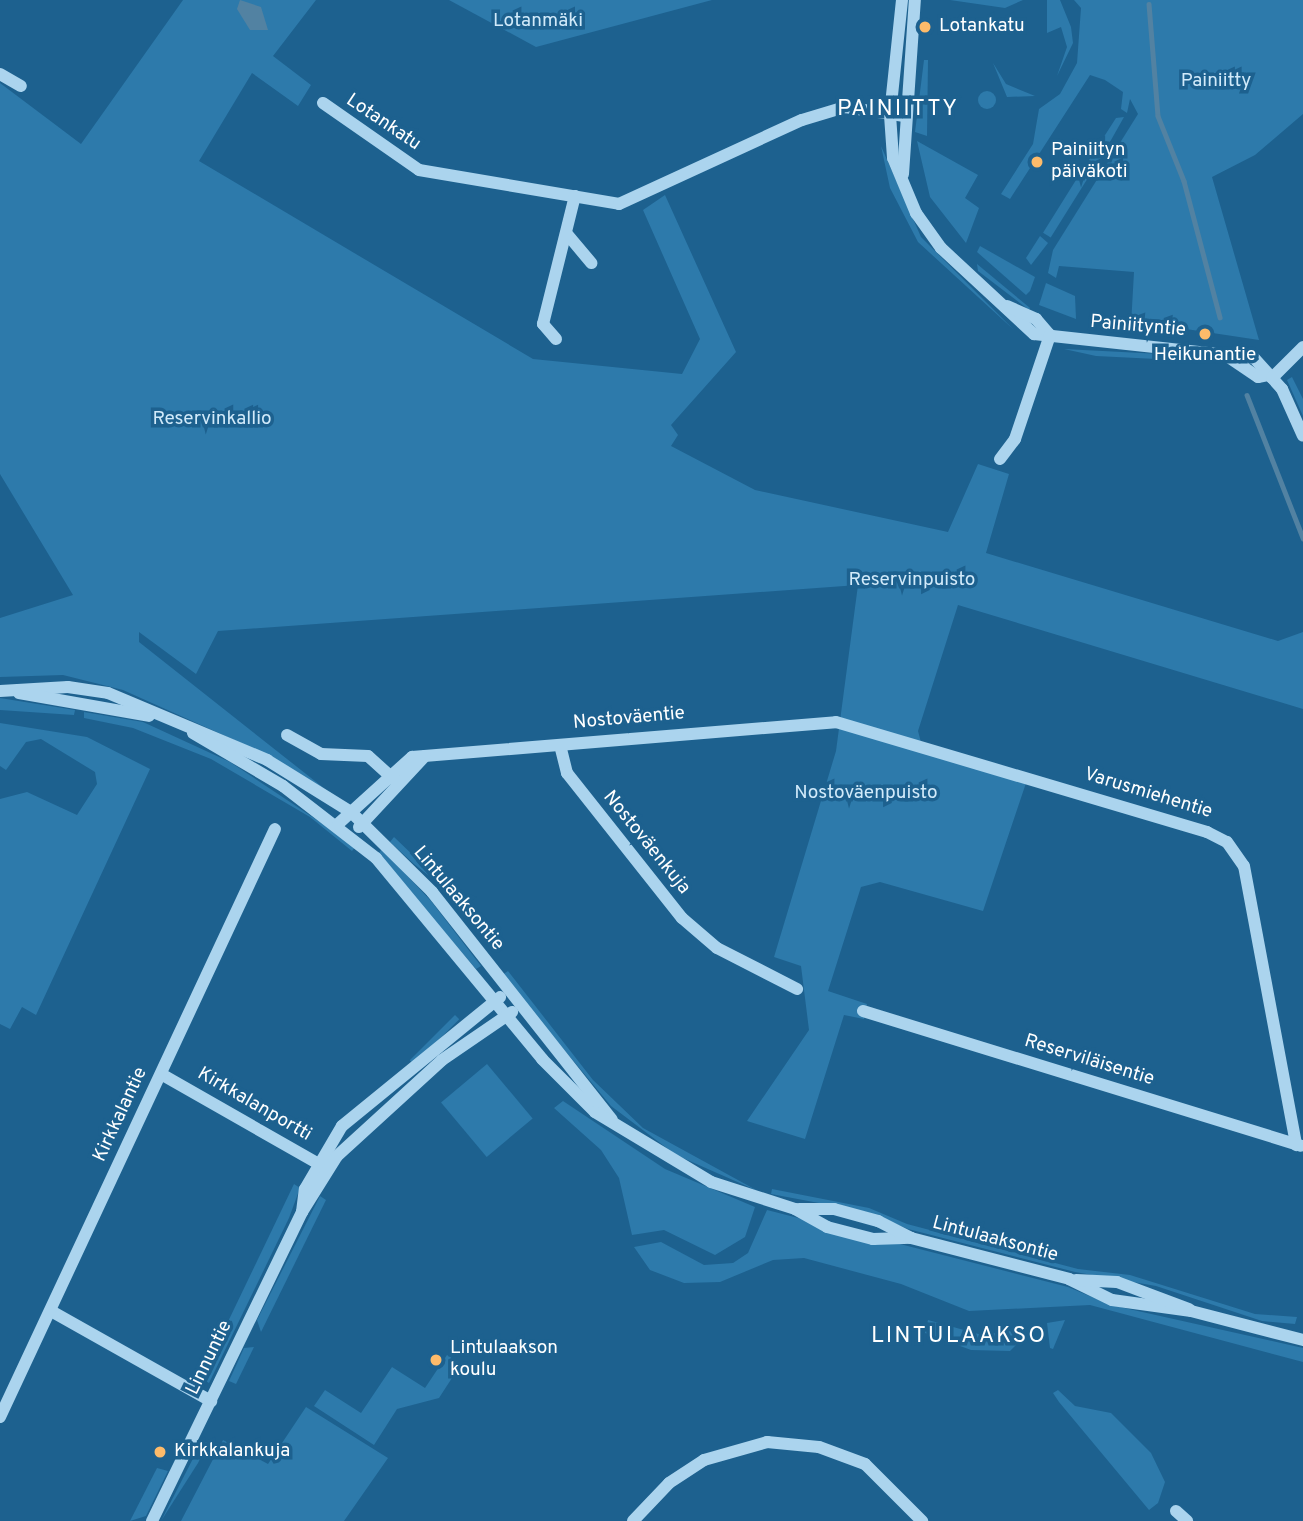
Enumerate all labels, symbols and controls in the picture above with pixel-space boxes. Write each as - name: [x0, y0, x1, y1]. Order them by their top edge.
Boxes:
- park label: Lotanmäki: [493, 11, 583, 33]
- place label: Lotankatu: [939, 16, 1025, 38]
- marker: Lotankatu: [917, 19, 933, 35]
- park label: Painiitty: [1181, 71, 1251, 93]
- street label: Lotankatu: [341, 90, 425, 156]
- district label: PAINIITTY: [838, 96, 958, 124]
- place label: Painiityn päiväkoti: [1051, 140, 1127, 184]
- marker: Painiityn päiväkoti: [1029, 154, 1045, 170]
- street label: Painiityntie: [1089, 311, 1187, 343]
- marker: Heikunantie: [1197, 326, 1213, 342]
- place label: Heikunantie: [1154, 345, 1256, 367]
- park label: Reservinkallio: [152, 409, 272, 431]
- park label: Reservinpuisto: [849, 570, 975, 592]
- street label: Nostoväentie: [572, 703, 686, 735]
- street label: Varusmiehentie: [1081, 764, 1215, 824]
- park label: Nostoväenpuisto: [794, 783, 938, 805]
- street label: Nostoväenkuja: [597, 787, 695, 899]
- street label: Lintulaaksontie: [408, 842, 508, 956]
- street label: Reserviläisentie: [1021, 1030, 1157, 1092]
- street label: Kirkkalanportti: [193, 1063, 315, 1147]
- street label: Kirkkalantie: [89, 1064, 153, 1166]
- street label: Lintulaaksontie: [929, 1212, 1061, 1268]
- street label: Linnuntie: [182, 1317, 238, 1399]
- district label: LINTULAAKSO: [872, 1323, 1046, 1351]
- place label: Lintulaakson koulu: [450, 1338, 558, 1382]
- marker: Lintulaakson koulu: [428, 1352, 444, 1368]
- place label: Kirkkalankuja: [174, 1441, 290, 1463]
- marker: Kirkkalankuja: [152, 1444, 168, 1460]

